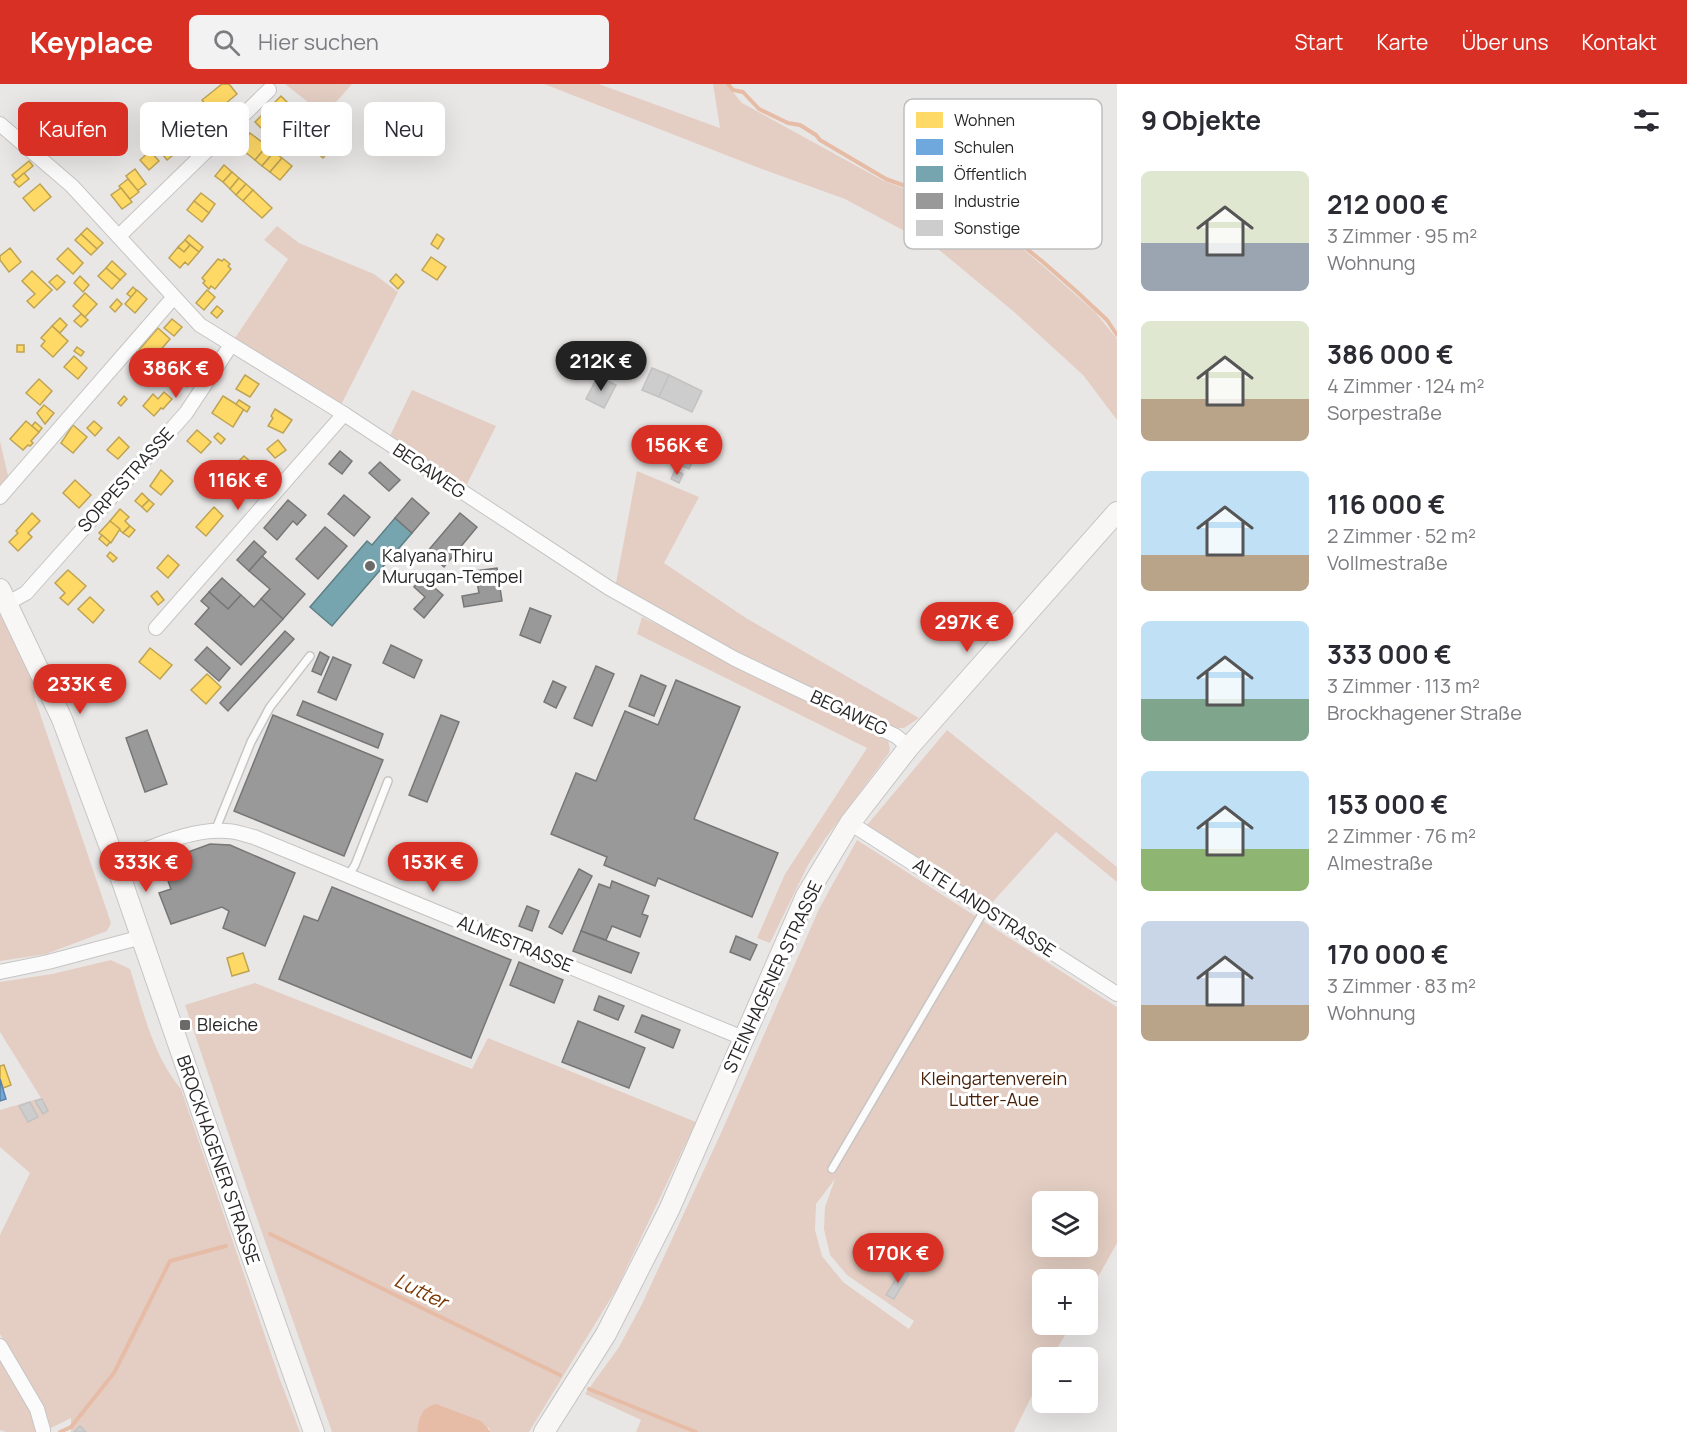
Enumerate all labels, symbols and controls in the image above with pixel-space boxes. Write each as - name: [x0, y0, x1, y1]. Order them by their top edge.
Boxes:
- search box: [189, 15, 609, 69]
- text: Keyplace: [30, 23, 153, 61]
- icon: search: [210, 26, 243, 59]
- text: Hier suchen: [258, 27, 379, 57]
- text: Start: [1294, 28, 1343, 56]
- text: Karte: [1376, 28, 1428, 56]
- text: Über uns: [1461, 28, 1549, 56]
- text: Kontakt: [1582, 28, 1657, 56]
- legend: [904, 99, 1102, 249]
- chip: Kaufen: [18, 102, 128, 156]
- chip: Mieten: [140, 102, 249, 156]
- chip: Filter: [261, 102, 352, 156]
- chip: Neu: [364, 102, 445, 156]
- text: 9 Objekte: [1141, 102, 1261, 138]
- icon: filters: [1630, 104, 1663, 137]
- text: Wohnen: [954, 109, 1015, 131]
- text: Schulen: [954, 136, 1014, 158]
- text: Öffentlich: [954, 163, 1027, 185]
- text: 212 000 €: [1327, 186, 1449, 222]
- text: Industrie: [954, 190, 1020, 212]
- icon: home: [1189, 195, 1261, 267]
- text: Sonstige: [954, 217, 1020, 239]
- text: 3 Zimmer · 95 m²: [1327, 222, 1477, 249]
- text: Wohnung: [1327, 249, 1416, 276]
- text: 386 000 €: [1327, 336, 1454, 372]
- pin: 212K €: [552, 341, 650, 392]
- icon: home: [1189, 345, 1261, 417]
- text: 212K €: [570, 347, 632, 374]
- pin: 386K €: [127, 348, 225, 399]
- text: 386K €: [143, 354, 209, 381]
- text: 4 Zimmer · 124 m²: [1327, 372, 1485, 399]
- text: Sorpestraße: [1327, 399, 1442, 426]
- street label: SORPESTRASSE: [72, 422, 179, 537]
- pin: 156K €: [628, 425, 726, 476]
- text: 156K €: [645, 431, 709, 458]
- street label: BEGAWEG: [389, 437, 471, 503]
- pin: 116K €: [189, 460, 287, 511]
- text: 116K €: [208, 466, 268, 493]
- text: 116 000 €: [1327, 486, 1445, 522]
- icon: home: [1189, 495, 1261, 567]
- text: 2 Zimmer · 52 m²: [1327, 522, 1476, 549]
- place label: Kalyana Thiru Murugan-Tempel: [382, 543, 523, 588]
- text: Vollmestraße: [1327, 549, 1448, 576]
- marker: Kalyana Thiru Murugan-Tempel: [363, 559, 377, 573]
- pin: 297K €: [918, 602, 1016, 653]
- text: 297K €: [934, 608, 1000, 635]
- text: 333 000 €: [1327, 636, 1452, 672]
- icon: home: [1189, 645, 1261, 717]
- pin: 233K €: [31, 664, 129, 715]
- text: 233K €: [47, 670, 113, 697]
- text: 3 Zimmer · 113 m²: [1327, 672, 1480, 699]
- street label: BEGAWEG: [807, 684, 892, 741]
- text: Brockhagener Straße: [1327, 699, 1522, 726]
- text: 153 000 €: [1327, 786, 1448, 822]
- icon: home: [1189, 795, 1261, 867]
- text: 2 Zimmer · 76 m²: [1327, 822, 1476, 849]
- pin: 333K €: [97, 842, 195, 893]
- pin: 153K €: [384, 842, 482, 893]
- text: 333K €: [113, 848, 179, 875]
- text: 153K €: [402, 848, 464, 875]
- text: Almestraße: [1327, 849, 1433, 876]
- street label: ALTE LANDSTRASSE: [909, 852, 1060, 962]
- street label: STEINHAGENER STRASSE: [717, 877, 827, 1077]
- street label: ALMESTRASSE: [454, 909, 577, 977]
- text: 170 000 €: [1327, 936, 1449, 972]
- icon: home: [1189, 945, 1261, 1017]
- text: 3 Zimmer · 83 m²: [1327, 972, 1476, 999]
- text: Wohnung: [1327, 999, 1416, 1026]
- place label: Bleiche: [197, 1012, 258, 1036]
- marker: Bleiche: [178, 1018, 192, 1032]
- street label: BROCKHAGENER STRASSE: [172, 1052, 266, 1267]
- park label: Kleingartenverein Lutter-Aue: [921, 1066, 1067, 1111]
- map controls: [1032, 1191, 1098, 1413]
- button: layers: [1032, 1191, 1098, 1257]
- pin: 170K €: [849, 1233, 947, 1284]
- text: 170K €: [867, 1239, 929, 1266]
- water label: Lutter: [390, 1266, 455, 1316]
- button: +: [1032, 1269, 1098, 1335]
- button: −: [1032, 1347, 1098, 1413]

